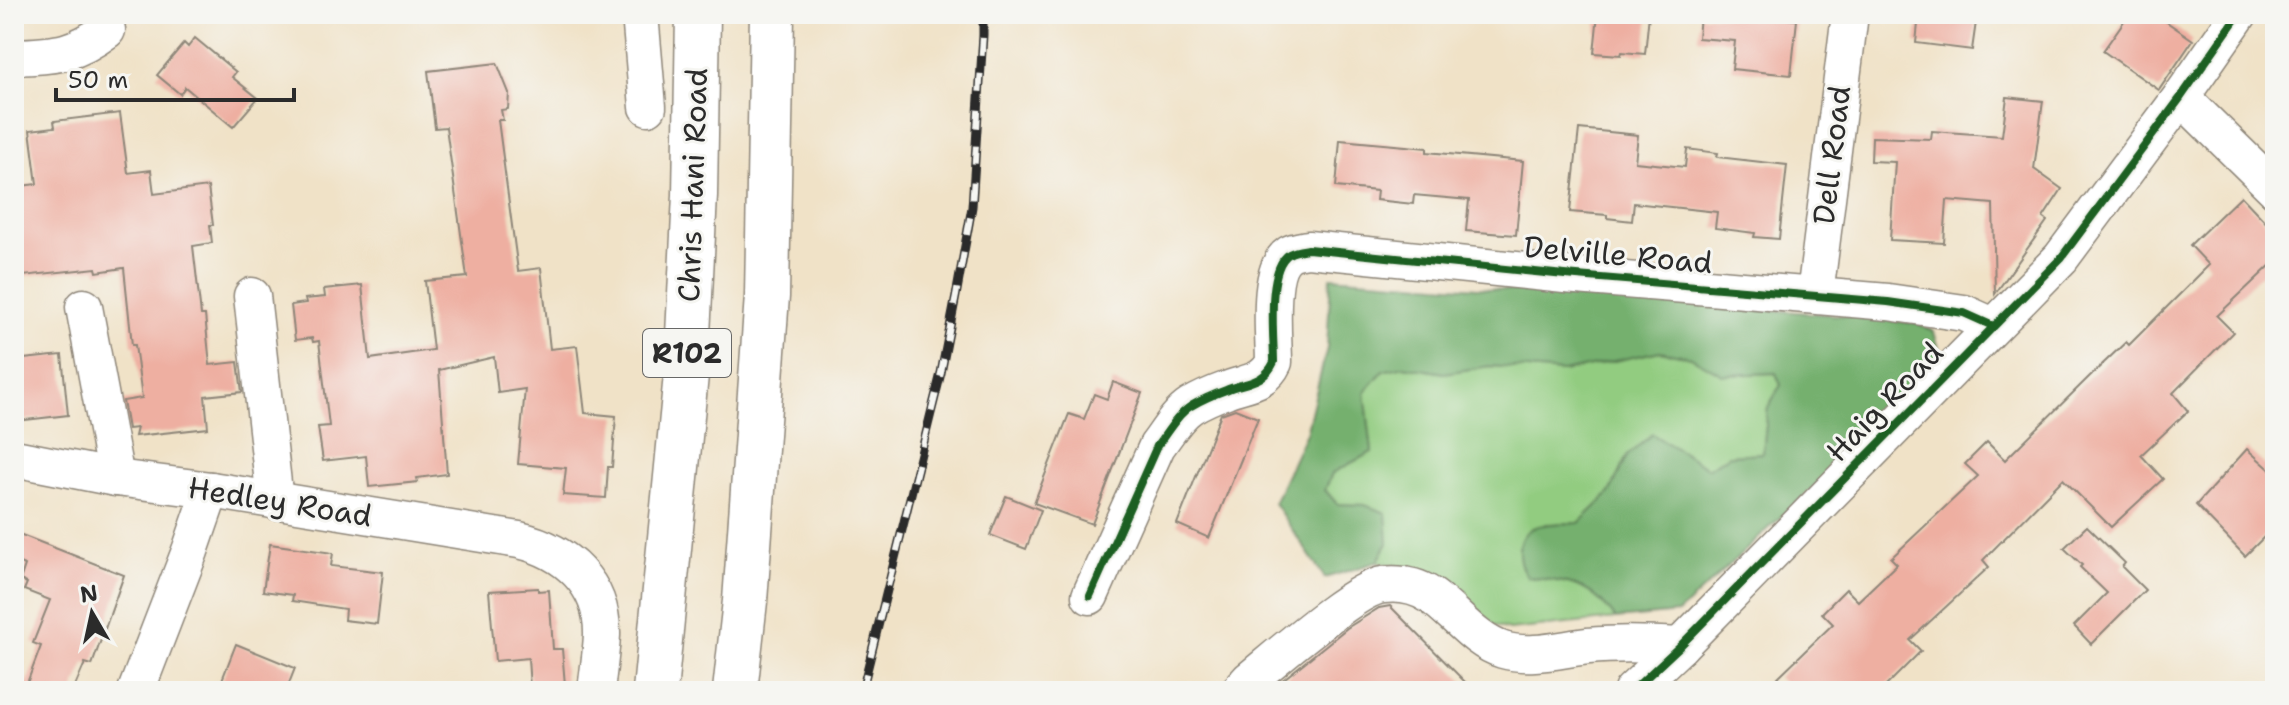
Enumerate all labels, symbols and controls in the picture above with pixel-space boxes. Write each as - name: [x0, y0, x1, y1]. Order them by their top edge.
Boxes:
- scale bar: [56, 52, 294, 102]
- text: 50 m: [68, 64, 128, 96]
- street label: Chris Hani Road: [668, 67, 717, 303]
- street label: Dell Road: [1803, 83, 1860, 227]
- street label: Delville Road: [1522, 226, 1714, 283]
- road number: R102: [643, 329, 731, 377]
- street label: Haig Road: [1817, 333, 1952, 471]
- street label: Hedley Road: [185, 467, 375, 536]
- north arrow: [52, 573, 132, 653]
- text: N: [78, 578, 100, 609]

